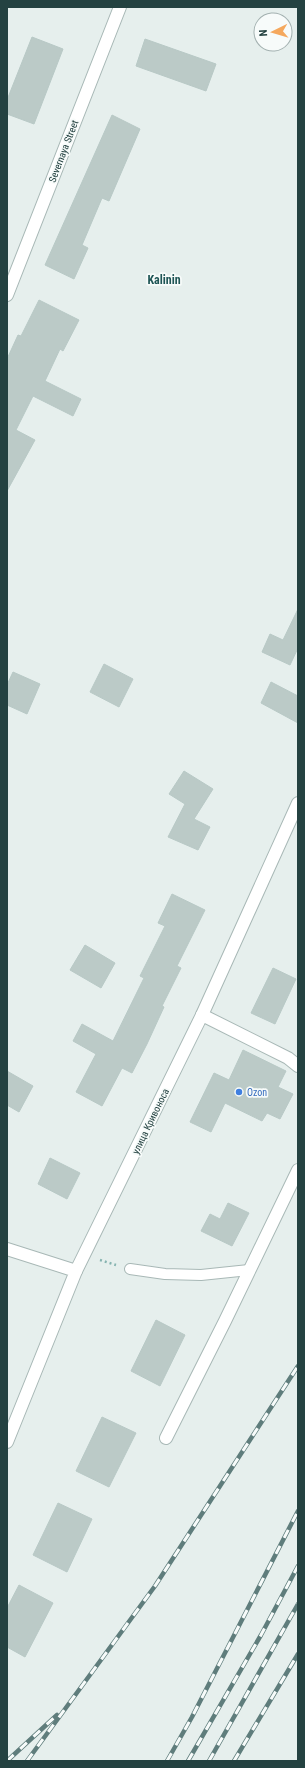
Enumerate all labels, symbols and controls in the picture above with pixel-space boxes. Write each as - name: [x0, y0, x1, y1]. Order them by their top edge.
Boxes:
- north arrow: [253, 12, 293, 52]
- text: N: [257, 29, 270, 37]
- street label: Severnaya Street: [47, 118, 80, 184]
- district label: Kalinin: [147, 273, 181, 287]
- street label: улица Кривоноса: [130, 1086, 171, 1156]
- marker: Ozon: [234, 1087, 244, 1097]
- place label: Ozon: [247, 1087, 267, 1098]

